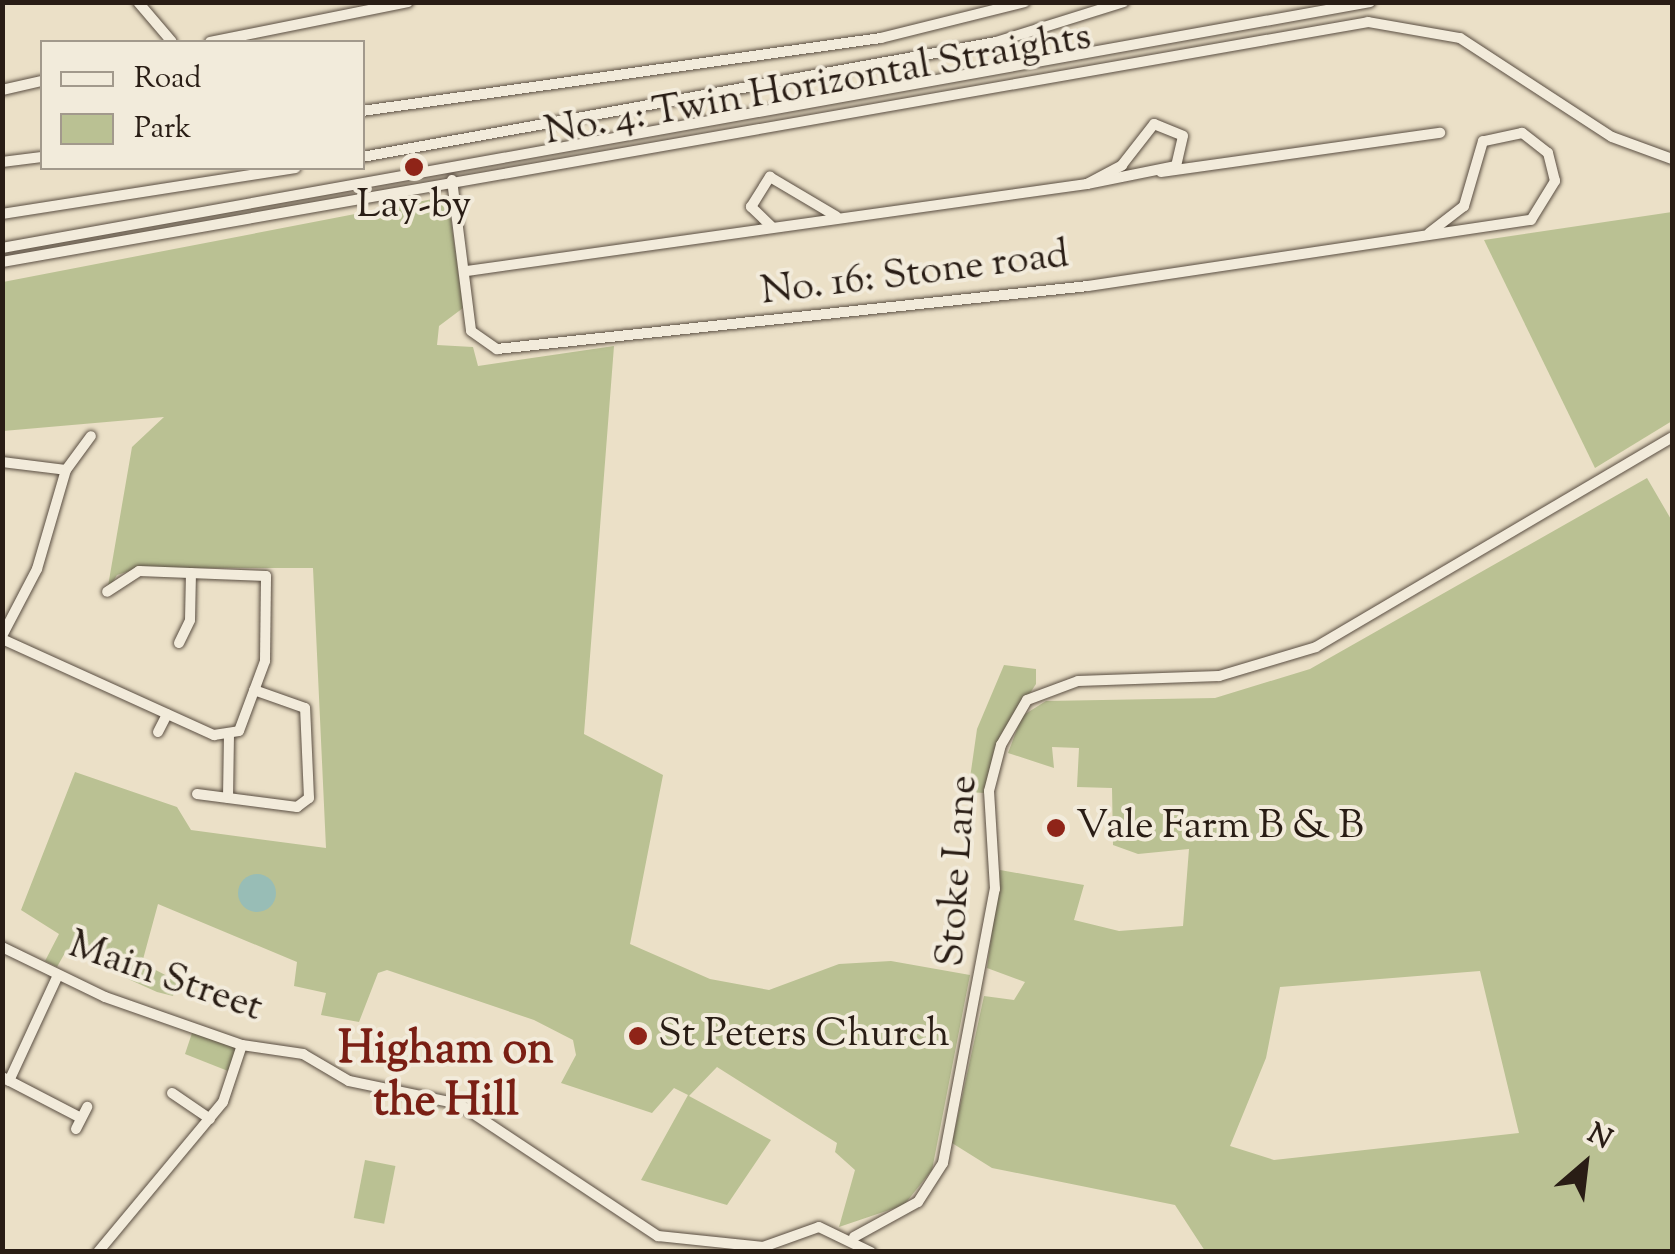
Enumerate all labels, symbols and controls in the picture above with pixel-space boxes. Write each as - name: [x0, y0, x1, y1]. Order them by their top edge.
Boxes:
- street label: No. 4: Twin Horizontal Straights: [541, 14, 1095, 158]
- legend: [40, 40, 365, 170]
- text: Road: [134, 58, 201, 101]
- text: Park: [134, 108, 191, 151]
- marker: Lay-by: [403, 156, 425, 178]
- place label: Lay-by: [357, 183, 471, 231]
- street label: No. 16: Stone road: [758, 232, 1072, 318]
- street label: Stoke Lane: [928, 774, 990, 968]
- place label: Vale Farm B & B: [1076, 804, 1364, 852]
- marker: Vale Farm B & B: [1045, 817, 1067, 839]
- street label: Main Street: [62, 922, 268, 1034]
- place label: St Peters Church: [658, 1012, 950, 1060]
- district label: Higham on the Hill: [338, 1025, 554, 1131]
- marker: St Peters Church: [627, 1025, 649, 1047]
- north arrow: [1535, 1114, 1635, 1214]
- text: N: [1580, 1115, 1618, 1160]

